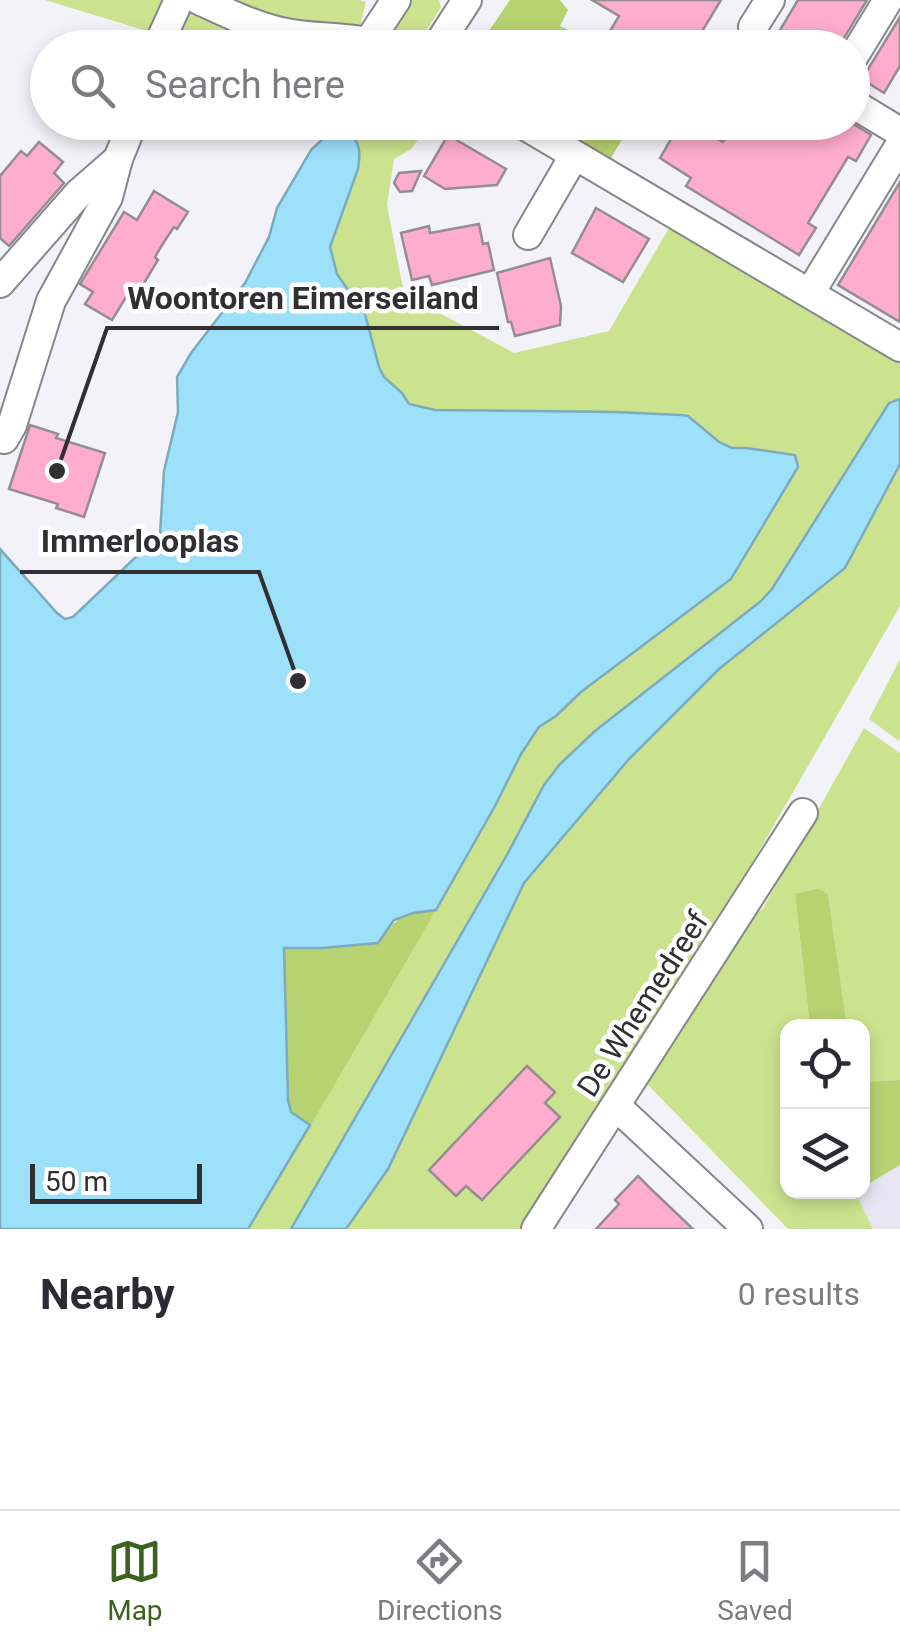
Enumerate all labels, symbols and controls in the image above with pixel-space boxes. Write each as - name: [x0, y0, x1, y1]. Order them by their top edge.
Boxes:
- search box: [30, 30, 870, 140]
- icon: search: [65, 58, 120, 113]
- text: Search here: [145, 63, 345, 107]
- callout: Woontoren Eimerseiland: [107, 266, 499, 328]
- text: Woontoren Eimerseiland: [127, 279, 479, 317]
- callout: Immerlooplas: [20, 510, 259, 572]
- text: Immerlooplas: [41, 522, 239, 560]
- street label: De Whemedreef: [570, 904, 716, 1103]
- map controls: [780, 1019, 870, 1199]
- button: locate: [780, 1019, 870, 1109]
- button: layers: [780, 1109, 870, 1199]
- scale bar: [30, 1159, 202, 1204]
- text: 50 m: [45, 1165, 108, 1198]
- text: Nearby: [40, 1270, 175, 1319]
- text: 0 results: [738, 1275, 860, 1313]
- tab: Map: [107, 1534, 163, 1627]
- tab: Directions: [377, 1534, 503, 1627]
- tab: Saved: [717, 1534, 793, 1627]

